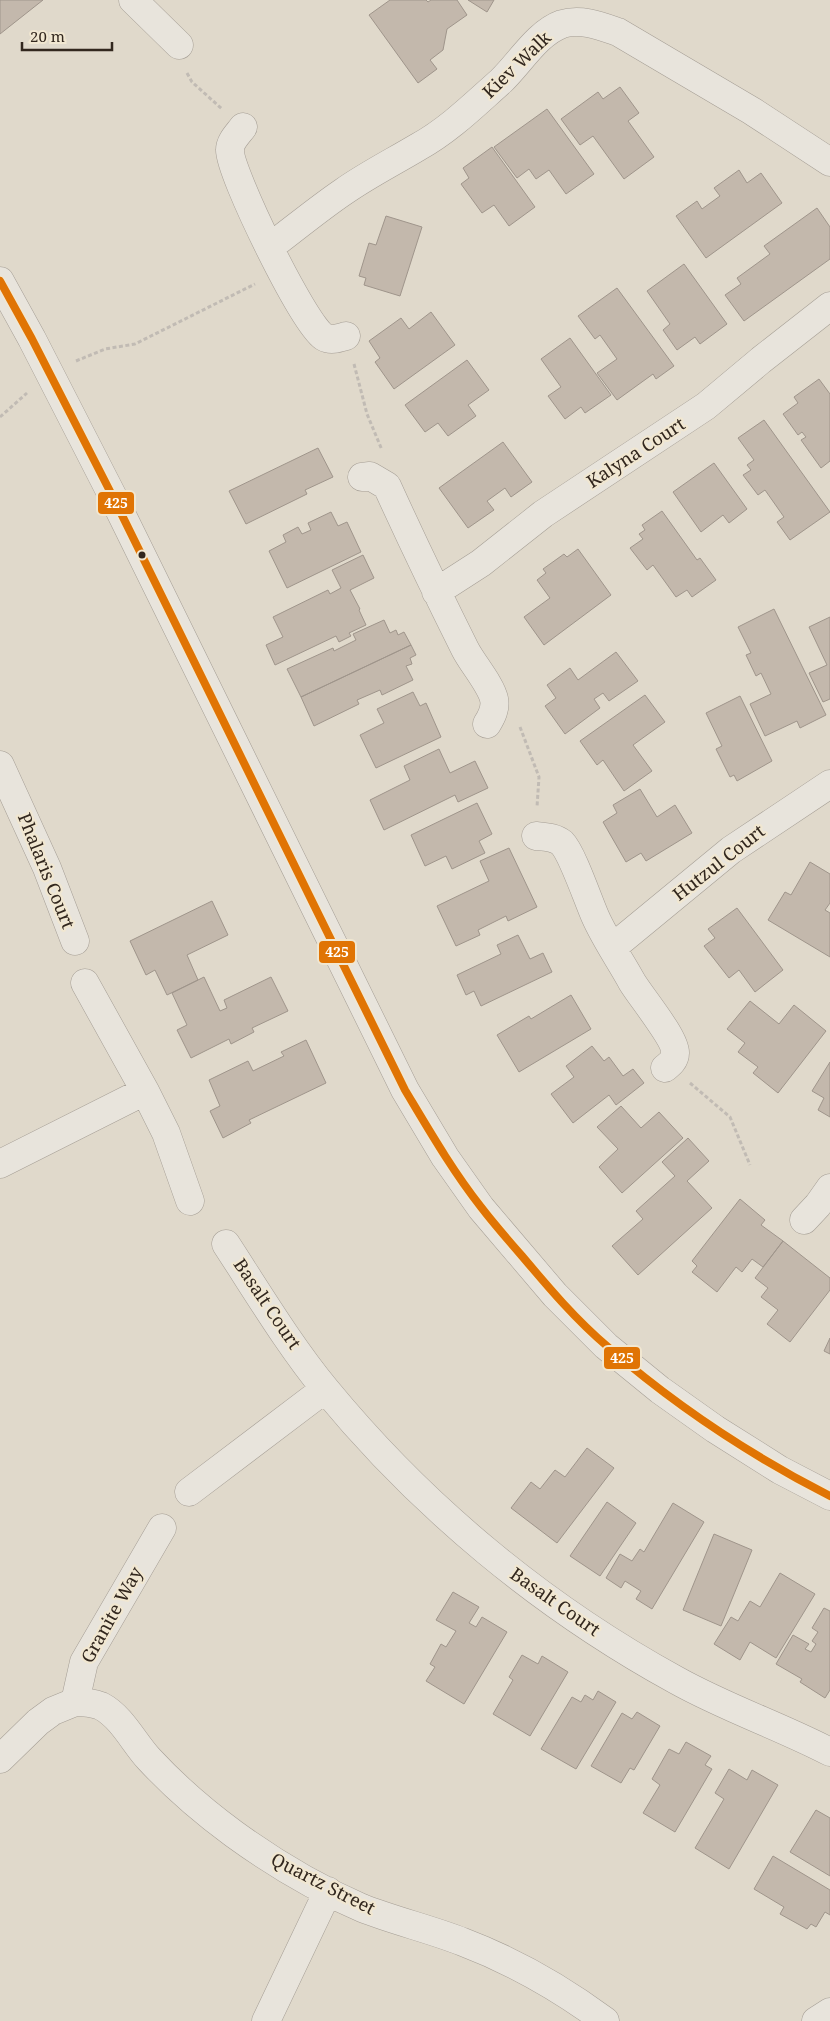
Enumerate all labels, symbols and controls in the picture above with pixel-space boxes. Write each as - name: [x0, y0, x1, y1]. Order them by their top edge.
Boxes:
- scale bar: [22, 20, 112, 52]
- street label: Kiev Walk: [477, 25, 556, 103]
- text: 20 m: [30, 26, 65, 46]
- street label: Kalyna Court: [582, 411, 689, 493]
- line badge: 425: [97, 491, 135, 515]
- text: 425: [104, 493, 128, 512]
- unlabelled marker: [137, 550, 147, 560]
- street label: Phalaris Court: [13, 809, 81, 932]
- street label: Hutzul Court: [667, 819, 769, 906]
- line badge: 425: [318, 940, 356, 964]
- text: 425: [325, 942, 349, 961]
- street label: Basalt Court: [229, 1253, 307, 1353]
- line badge: 425: [603, 1346, 641, 1370]
- text: 425: [610, 1348, 634, 1367]
- street label: Granite Way: [75, 1561, 148, 1667]
- street label: Basalt Court: [506, 1561, 605, 1641]
- street label: Quartz Street: [267, 1847, 380, 1920]

